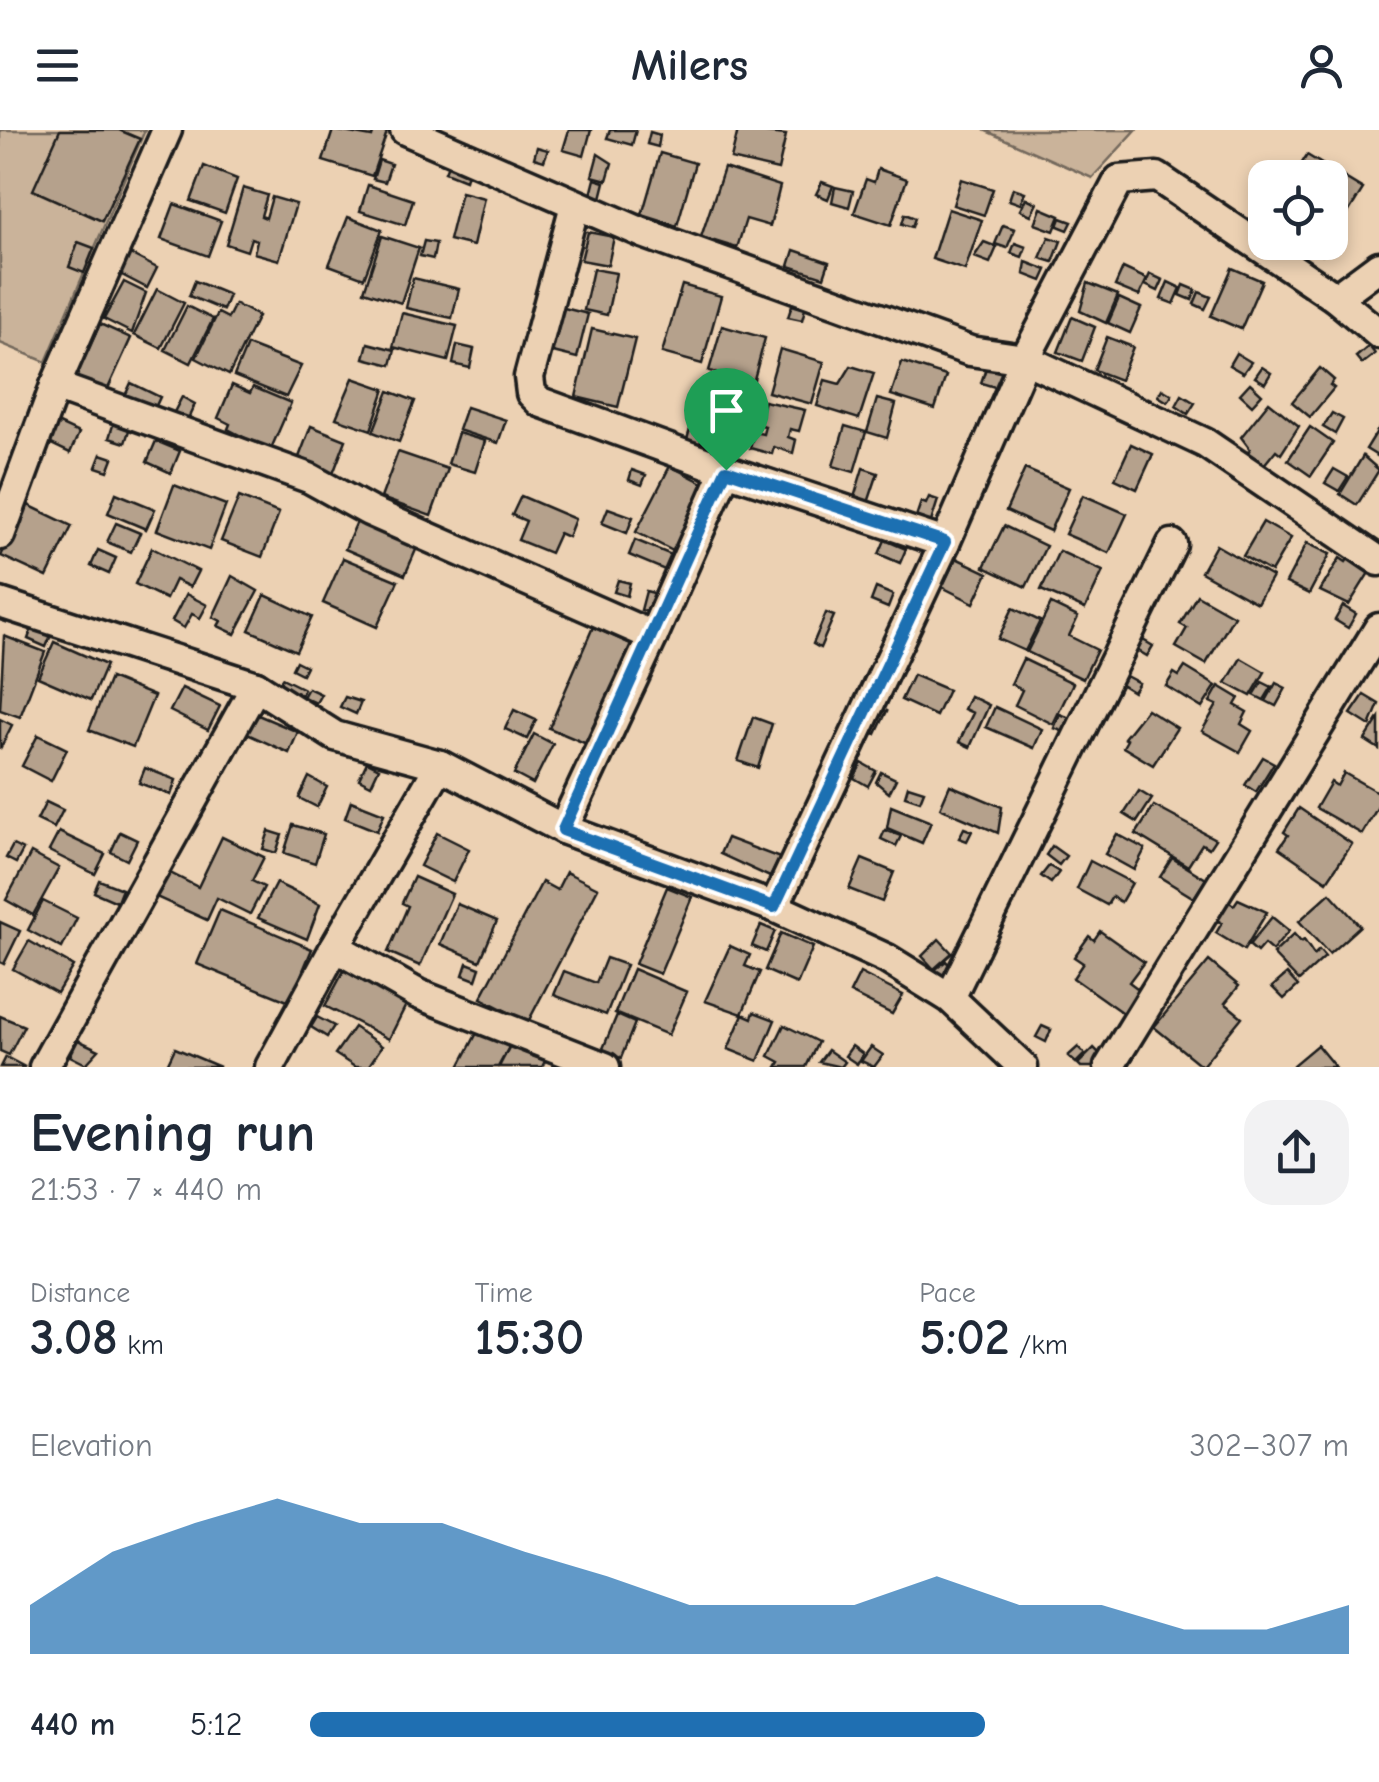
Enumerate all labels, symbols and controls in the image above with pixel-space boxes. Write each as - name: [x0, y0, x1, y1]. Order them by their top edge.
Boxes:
- icon: menu: [30, 38, 85, 93]
- icon: person: [1294, 38, 1349, 93]
- text: Milers: [631, 39, 748, 91]
- map controls: [1248, 160, 1348, 260]
- button: locate: [1248, 160, 1348, 260]
- pin: [684, 368, 769, 471]
- icon: arrive: [699, 383, 754, 438]
- button: share: [1244, 1100, 1349, 1205]
- text: Evening run: [30, 1101, 315, 1165]
- text: 21:53 · 7 × 440 m: [30, 1171, 262, 1208]
- text: Distance: [30, 1277, 130, 1309]
- text: Time: [475, 1277, 533, 1309]
- text: Pace: [919, 1277, 976, 1309]
- text: 3.08: [30, 1309, 118, 1367]
- text: 15:30: [475, 1309, 584, 1367]
- text: 5:02: [919, 1309, 1010, 1367]
- text: km: [118, 1329, 164, 1361]
- text: /km: [1010, 1329, 1068, 1361]
- text: Elevation: [30, 1427, 153, 1464]
- text: 302–307 m: [1189, 1427, 1349, 1464]
- text: 440 m: [30, 1706, 115, 1743]
- text: 5:12: [190, 1706, 243, 1743]

